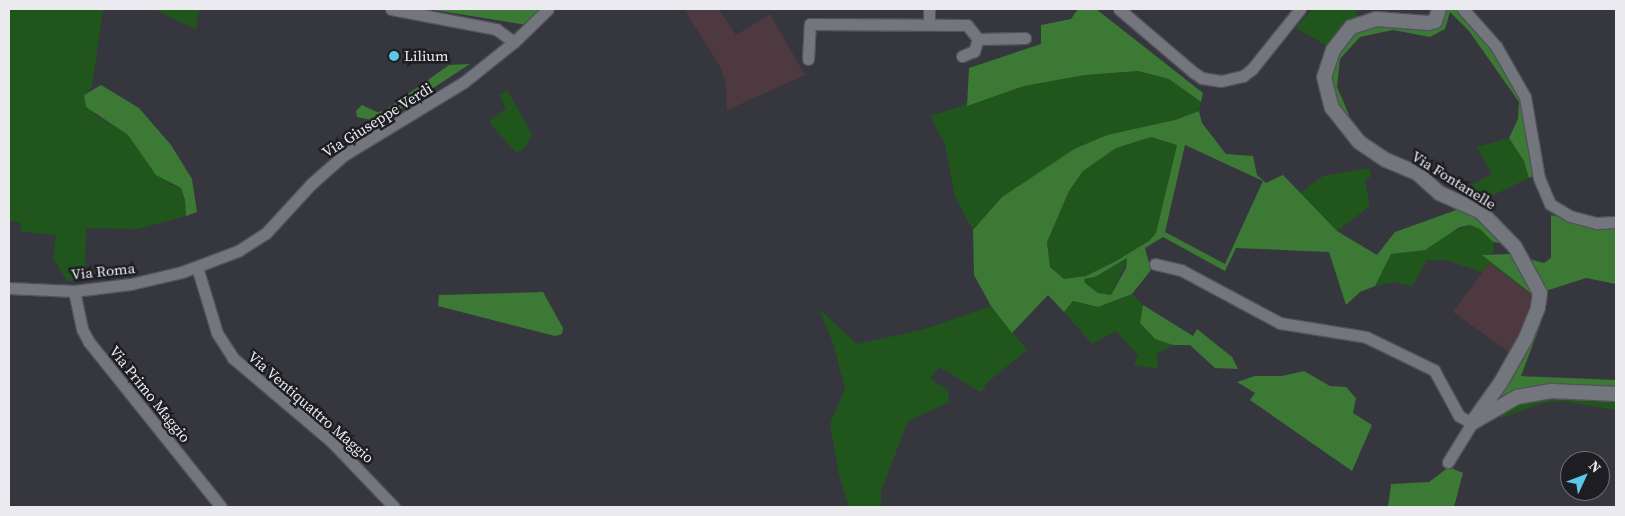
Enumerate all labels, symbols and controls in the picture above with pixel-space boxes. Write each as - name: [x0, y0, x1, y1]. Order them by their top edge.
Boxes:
- place label: Lilium: [404, 47, 449, 65]
- marker: Lilium: [388, 50, 400, 62]
- street label: Via Giuseppe Verdi: [318, 79, 436, 161]
- street label: Via Fontanelle: [1408, 147, 1500, 213]
- street label: Via Roma: [70, 259, 136, 283]
- street label: Via Primo Maggio: [106, 342, 194, 446]
- street label: Via Ventiquattro Maggio: [244, 347, 378, 467]
- north arrow: [1560, 451, 1610, 501]
- text: N: [1584, 456, 1606, 477]

